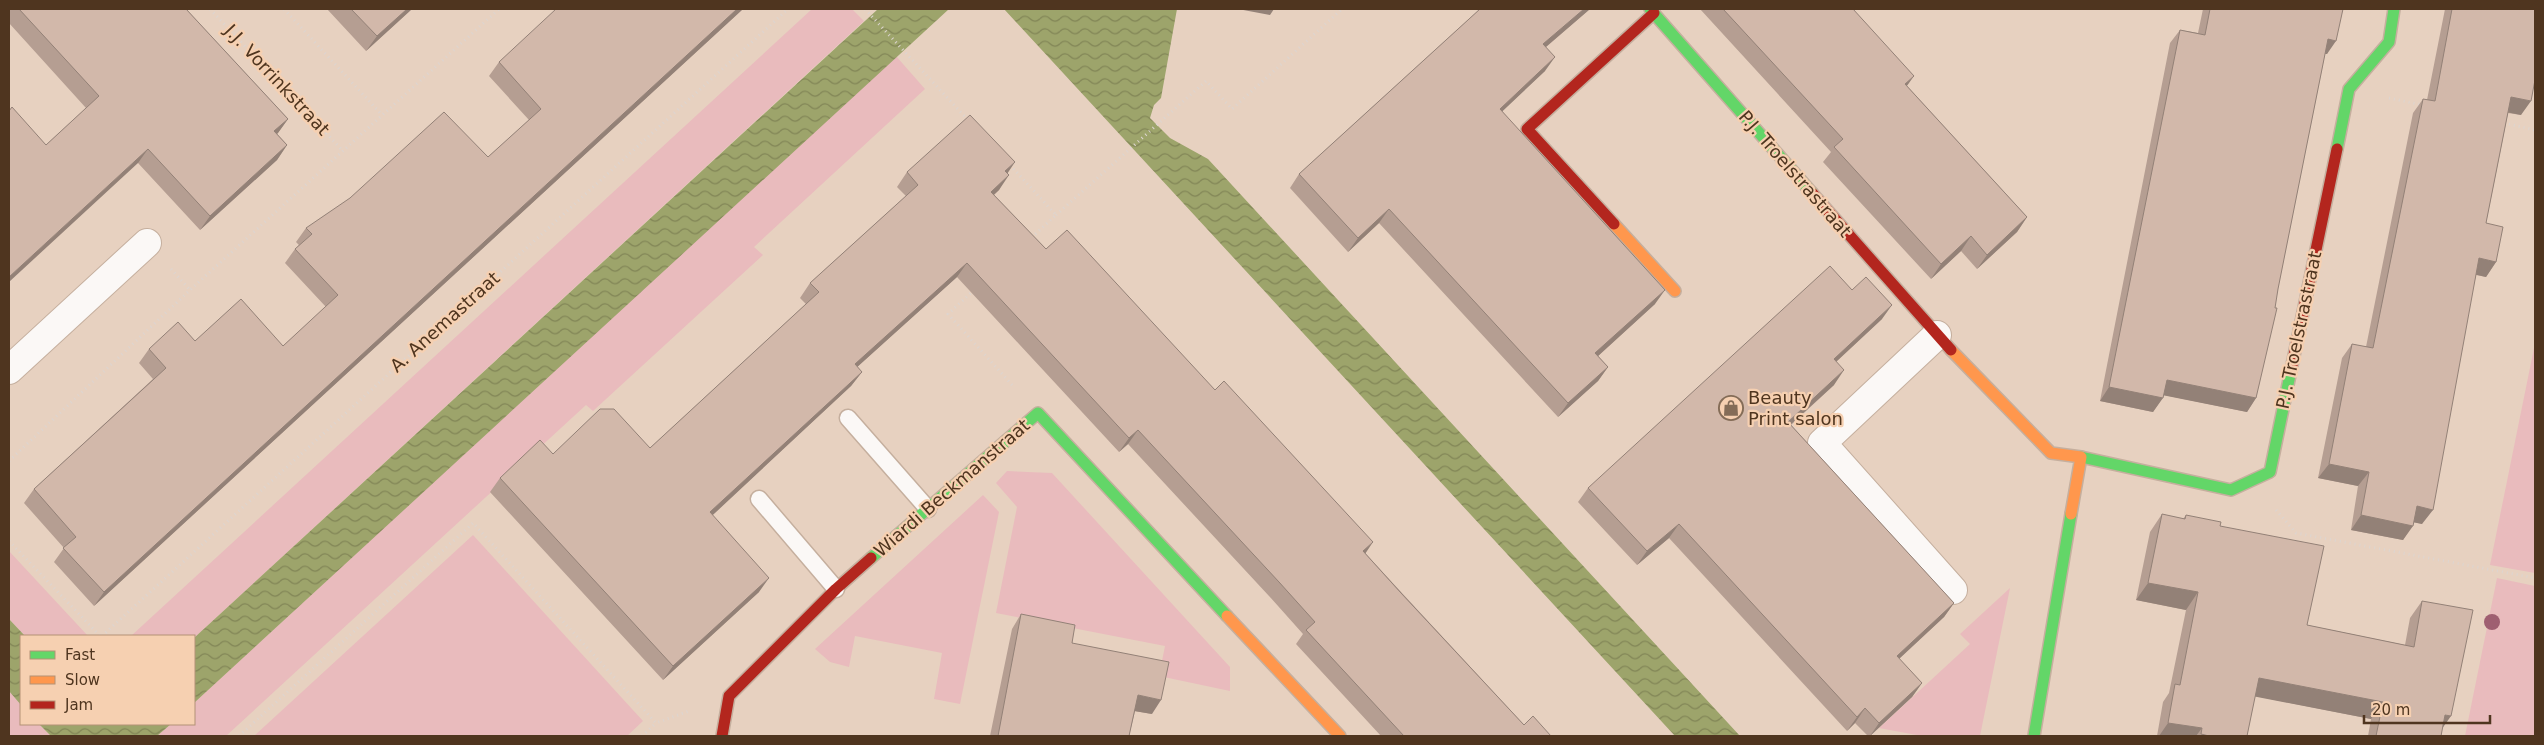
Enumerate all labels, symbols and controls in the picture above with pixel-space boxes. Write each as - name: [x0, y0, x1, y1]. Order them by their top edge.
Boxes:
- street label: J.J. Vorrinkstraat: [220, 19, 334, 139]
- street label: P.J. Troelstrastraat: [1735, 106, 1856, 241]
- street label: P.J. Troelstrastraat: [2272, 249, 2325, 411]
- street label: A. Anemastraat: [386, 267, 504, 376]
- place label: Beauty Print salon: [1748, 387, 1843, 429]
- shop icon: Beauty Print salon: [1718, 395, 1744, 421]
- street label: Wiardi Beckmanstraat: [870, 414, 1034, 561]
- legend: [20, 635, 195, 725]
- text: Fast: [65, 646, 95, 664]
- text: Slow: [65, 671, 100, 689]
- scale bar: [2364, 692, 2490, 724]
- text: Jam: [64, 696, 93, 714]
- text: 20 m: [2372, 701, 2410, 719]

